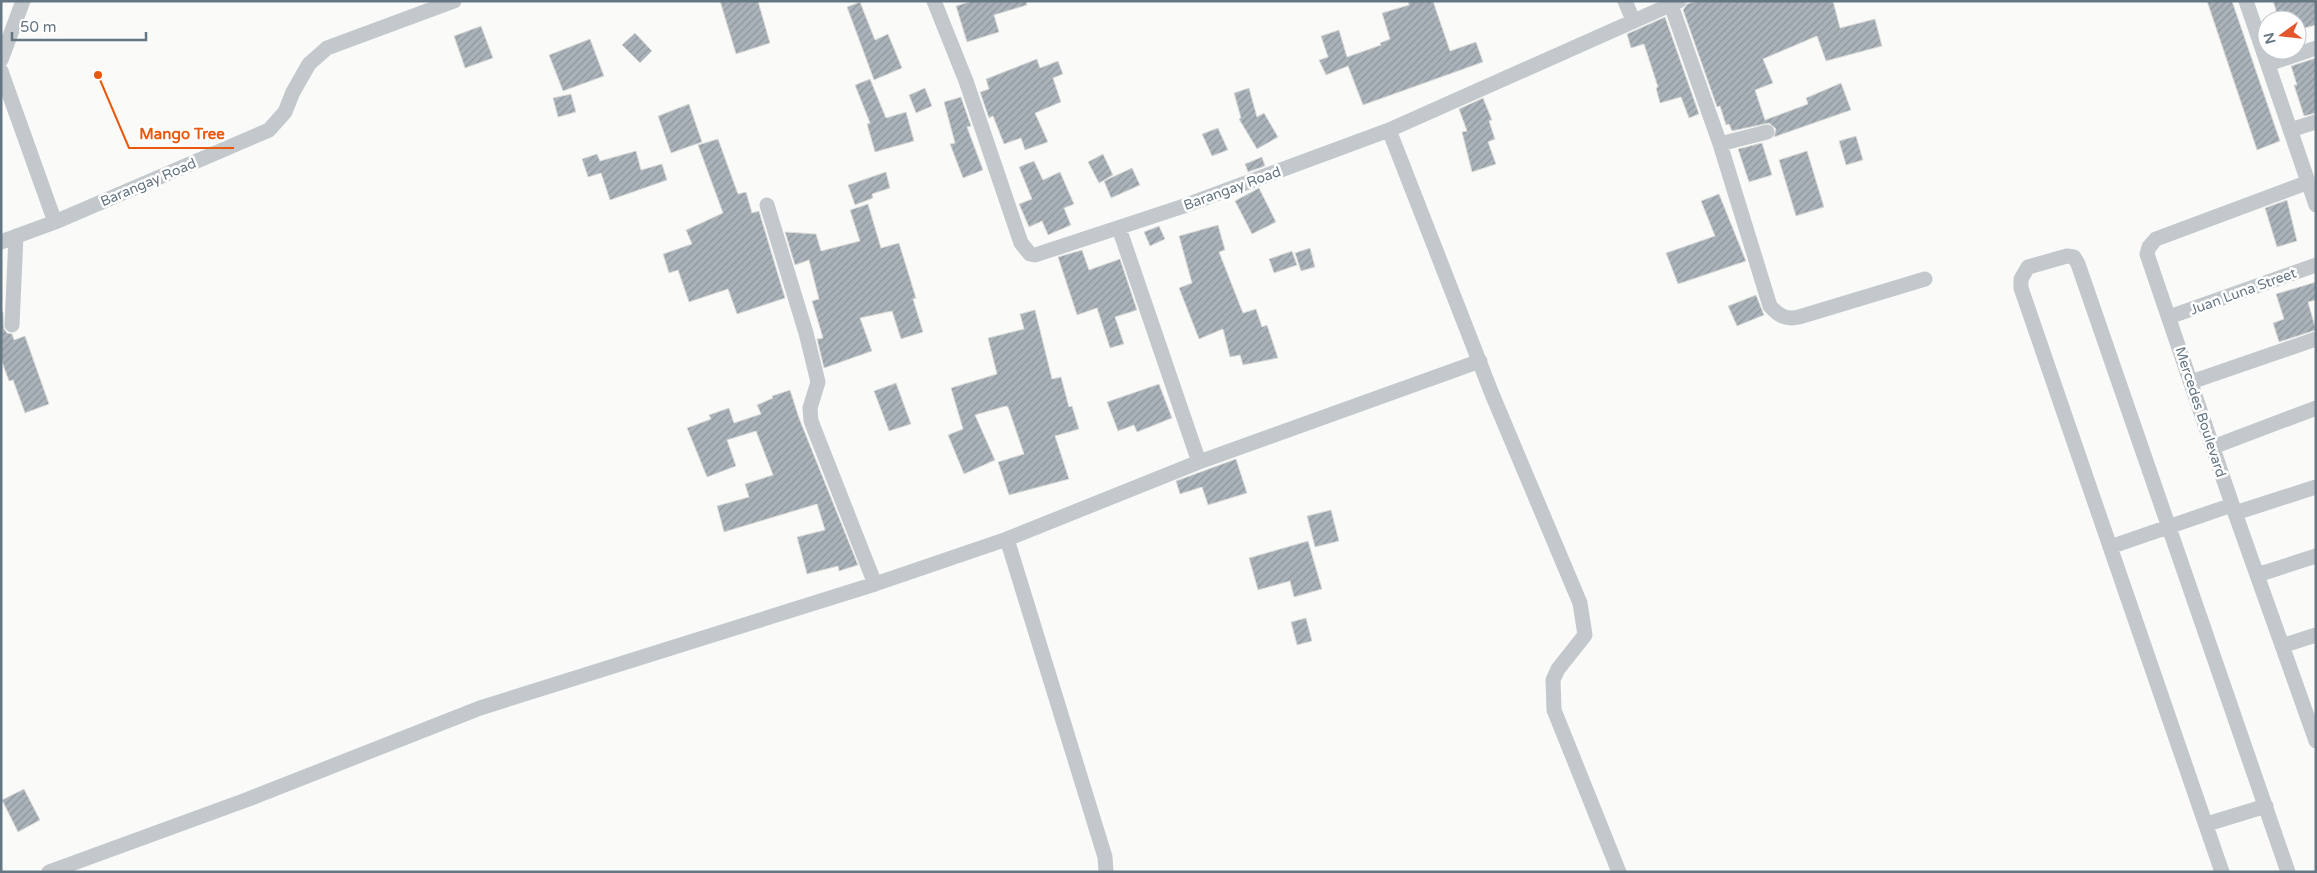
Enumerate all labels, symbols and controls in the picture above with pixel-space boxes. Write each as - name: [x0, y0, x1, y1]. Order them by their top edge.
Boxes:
- scale bar: [12, 10, 146, 42]
- north arrow: [2257, 10, 2307, 60]
- text: 50 m: [20, 18, 57, 36]
- text: N: [2260, 31, 2280, 46]
- callout: Mango Tree: [129, 118, 234, 148]
- text: Mango Tree: [139, 125, 225, 144]
- street label: Barangay Road: [98, 155, 199, 210]
- street label: Barangay Road: [1181, 163, 1283, 214]
- street label: Juan Luna Street: [2188, 264, 2299, 319]
- street label: Mercedes Boulevard: [2171, 345, 2230, 479]

